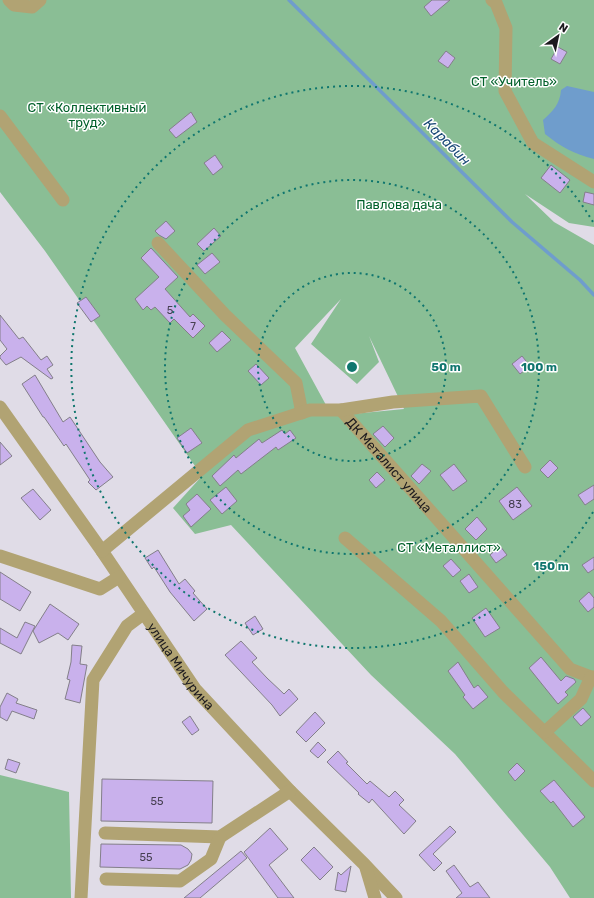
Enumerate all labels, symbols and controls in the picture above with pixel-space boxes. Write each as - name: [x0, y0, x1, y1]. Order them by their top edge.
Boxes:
- north arrow: [538, 16, 578, 56]
- text: N: [556, 20, 570, 36]
- park label: СТ «Учитель»: [471, 74, 557, 89]
- park label: СТ «Коллективный труд»: [28, 100, 146, 130]
- water label: Карабин: [420, 115, 474, 169]
- park label: Павлова дача: [356, 197, 442, 212]
- house number: 5: [167, 304, 174, 317]
- house number: 7: [190, 320, 196, 333]
- centre of rings: [345, 360, 359, 374]
- text: 50 m: [431, 360, 461, 374]
- text: 100 m: [521, 360, 557, 374]
- street label: ДК Металист улица: [343, 414, 435, 515]
- house number: 83: [508, 498, 522, 511]
- park label: СТ «Металлист»: [397, 540, 501, 555]
- text: 150 m: [533, 559, 569, 573]
- street label: улица Мичурина: [145, 619, 218, 712]
- house number: 55: [150, 795, 164, 808]
- house number: 55: [139, 851, 153, 864]

